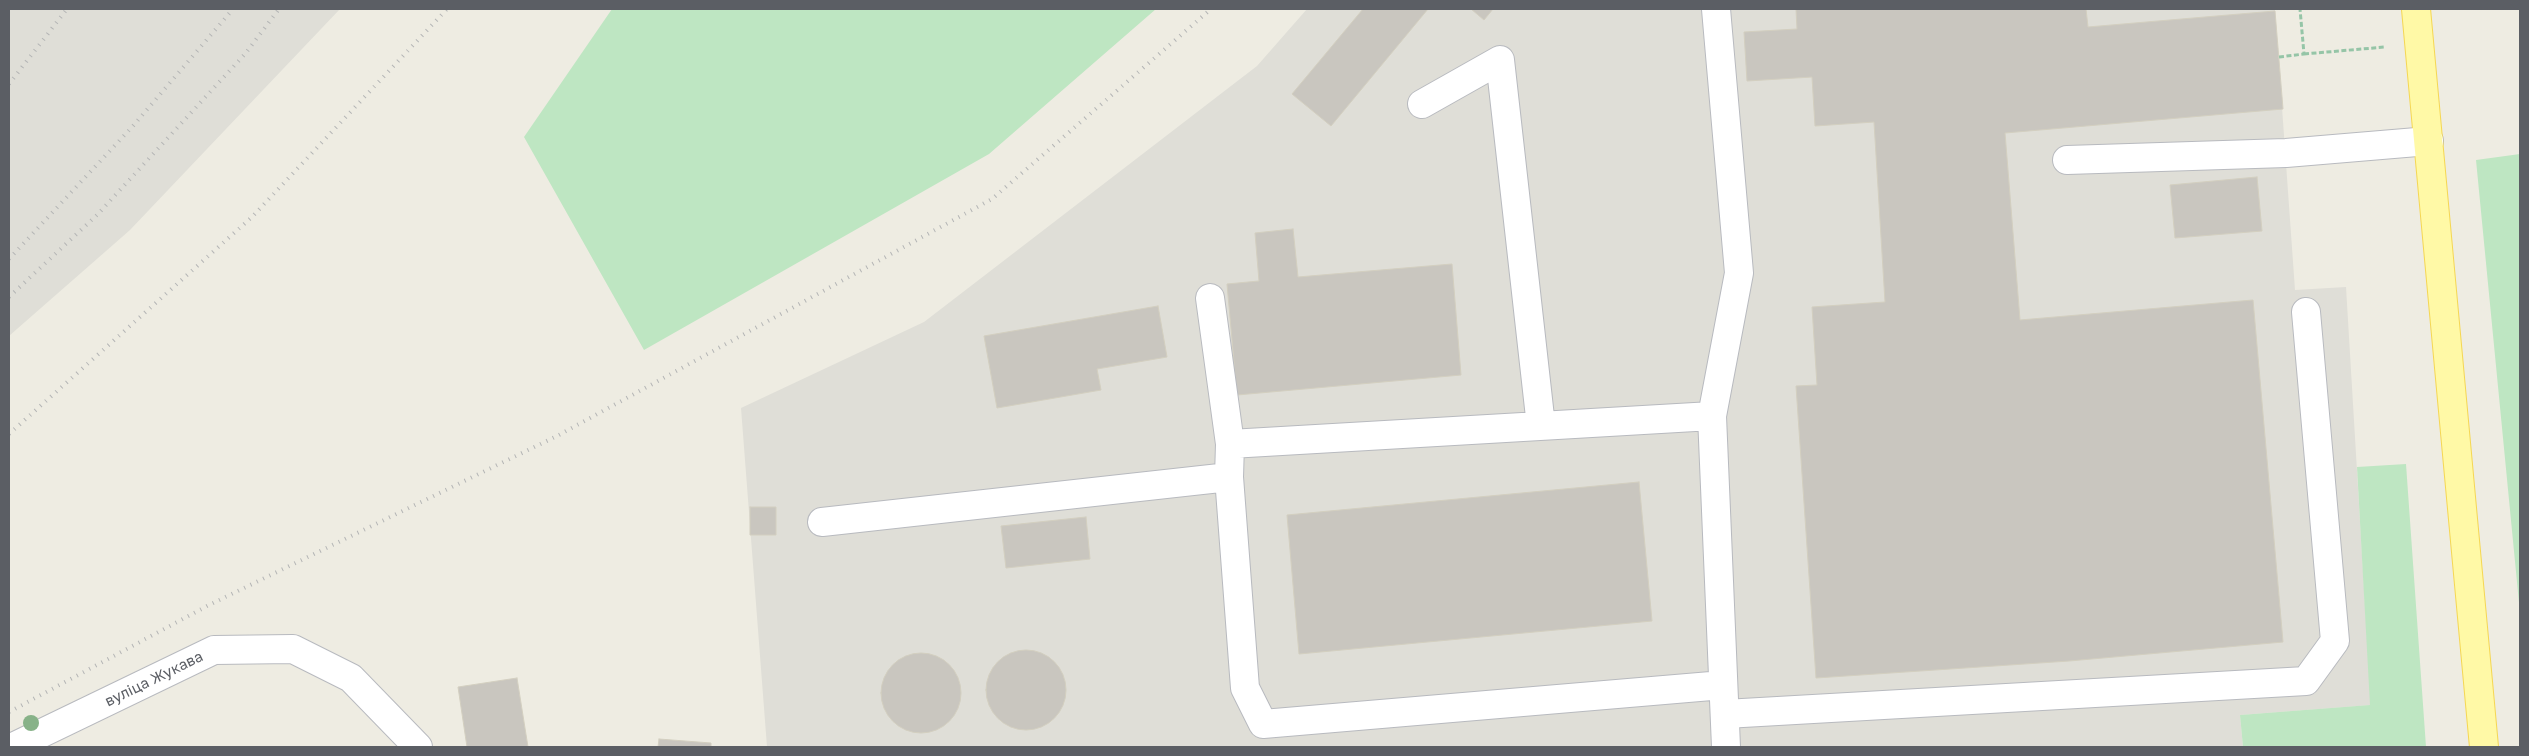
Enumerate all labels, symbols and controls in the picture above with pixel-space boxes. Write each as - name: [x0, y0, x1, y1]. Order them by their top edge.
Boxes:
- street label: вуліца Жукава: [102, 647, 206, 711]

